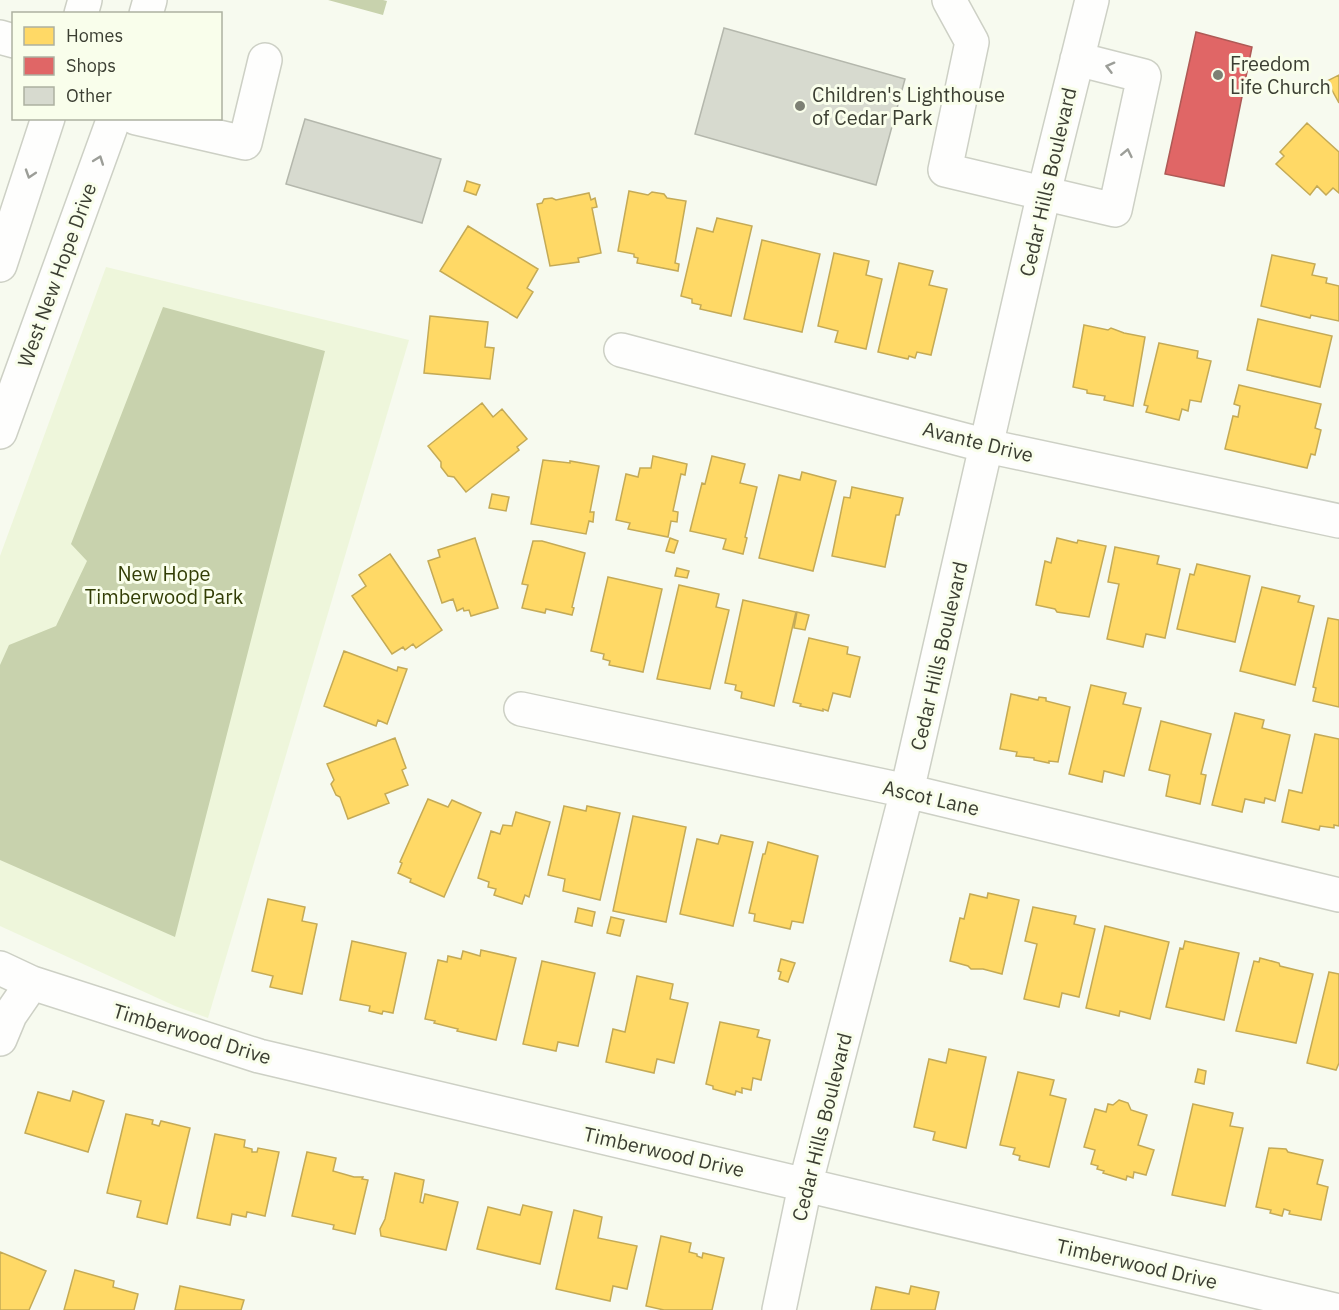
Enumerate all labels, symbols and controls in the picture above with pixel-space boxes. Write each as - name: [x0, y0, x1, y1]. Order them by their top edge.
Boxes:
- legend: [12, 12, 222, 120]
- text: Homes: [66, 24, 123, 47]
- place label: Freedom Life Church: [1230, 50, 1331, 100]
- text: Shops: [66, 54, 116, 77]
- one-way arrow: [1105, 62, 1115, 75]
- marker: Freedom Life Church: [1211, 68, 1225, 82]
- place label: Children's Lighthouse of Cedar Park: [812, 81, 1005, 131]
- text: Other: [66, 84, 112, 107]
- street label: Cedar Hills Boulevard: [1013, 85, 1082, 279]
- marker: Children's Lighthouse of Cedar Park: [793, 99, 807, 113]
- one-way arrow: [1120, 148, 1133, 158]
- one-way arrow: [92, 156, 105, 166]
- one-way arrow: [24, 168, 37, 179]
- street label: West New Hope Drive: [11, 179, 102, 371]
- street label: Avante Drive: [920, 415, 1036, 468]
- street label: Cedar Hills Boulevard: [904, 559, 973, 753]
- park label: New Hope Timberwood Park: [85, 560, 244, 610]
- street label: Ascot Lane: [880, 773, 982, 822]
- street label: Timberwood Drive: [110, 997, 275, 1070]
- street label: Cedar Hills Boulevard: [785, 1030, 858, 1224]
- street label: Timberwood Drive: [581, 1120, 747, 1183]
- street label: Timberwood Drive: [1054, 1232, 1220, 1295]

